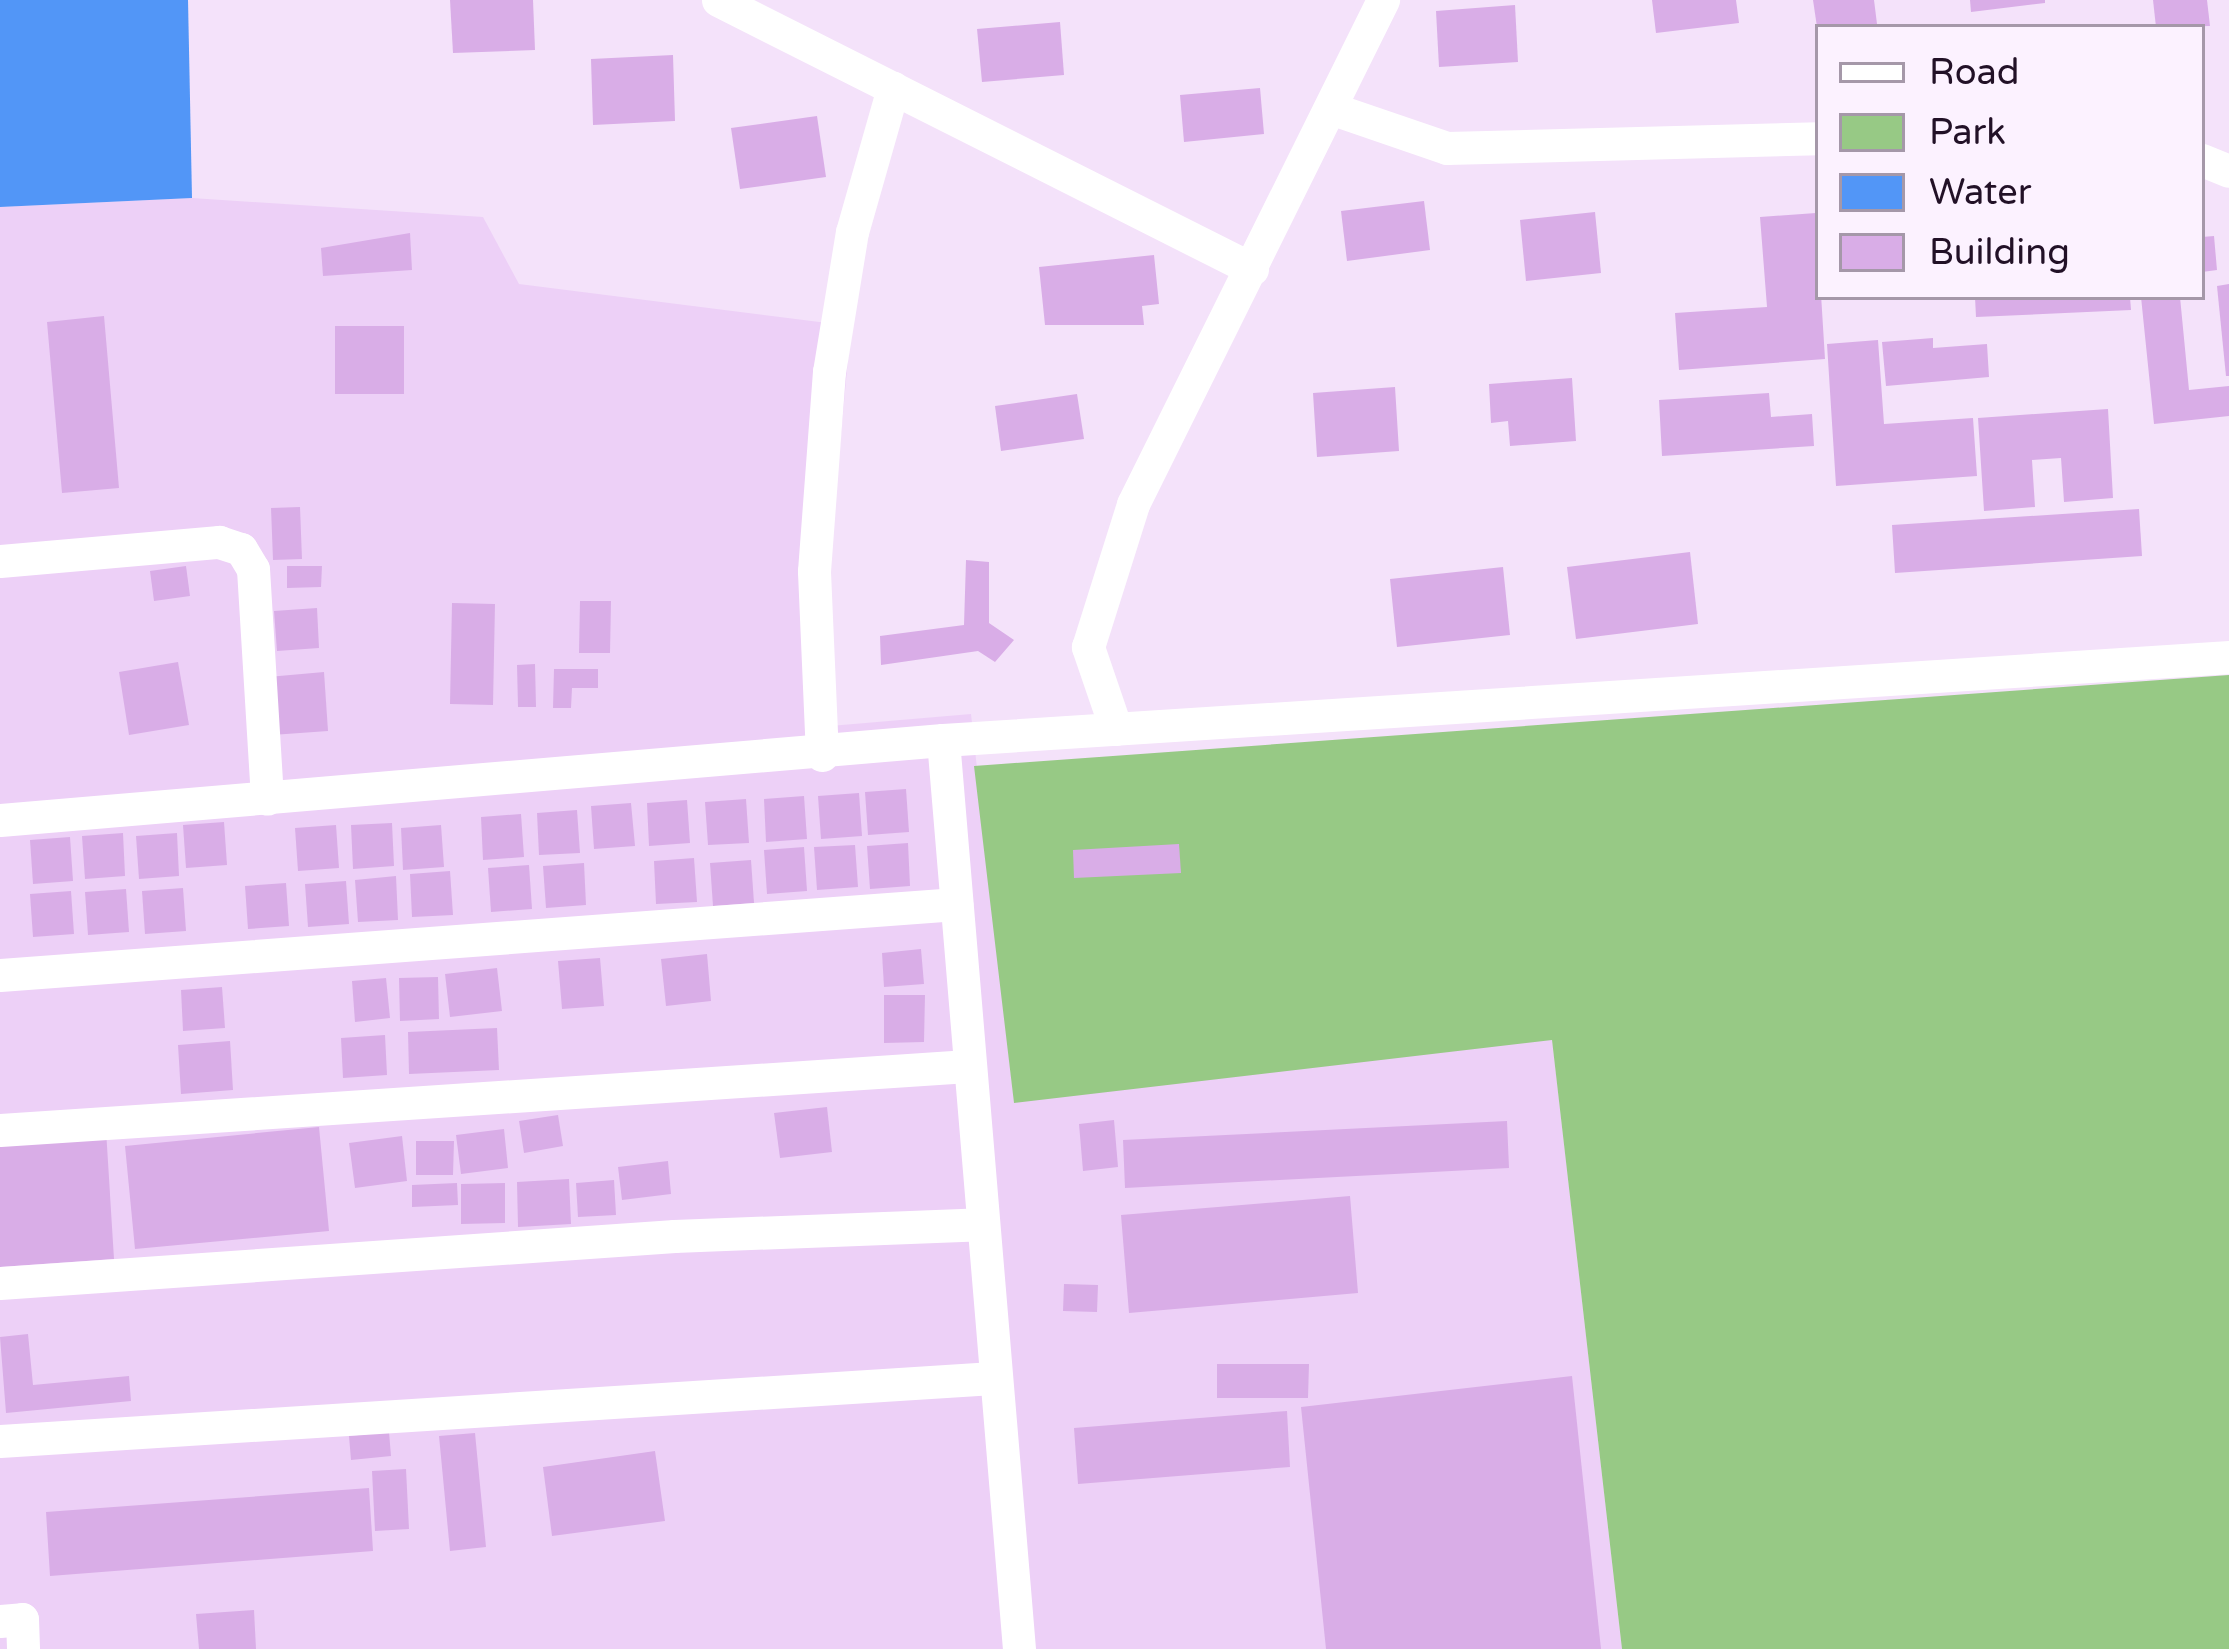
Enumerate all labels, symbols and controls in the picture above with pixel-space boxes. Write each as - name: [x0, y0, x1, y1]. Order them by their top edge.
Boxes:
- legend: [1815, 24, 2205, 300]
- text: Road: [1929, 51, 2019, 94]
- text: Park: [1929, 111, 2006, 154]
- text: Water: [1929, 171, 2031, 214]
- text: Building: [1929, 231, 2070, 274]

